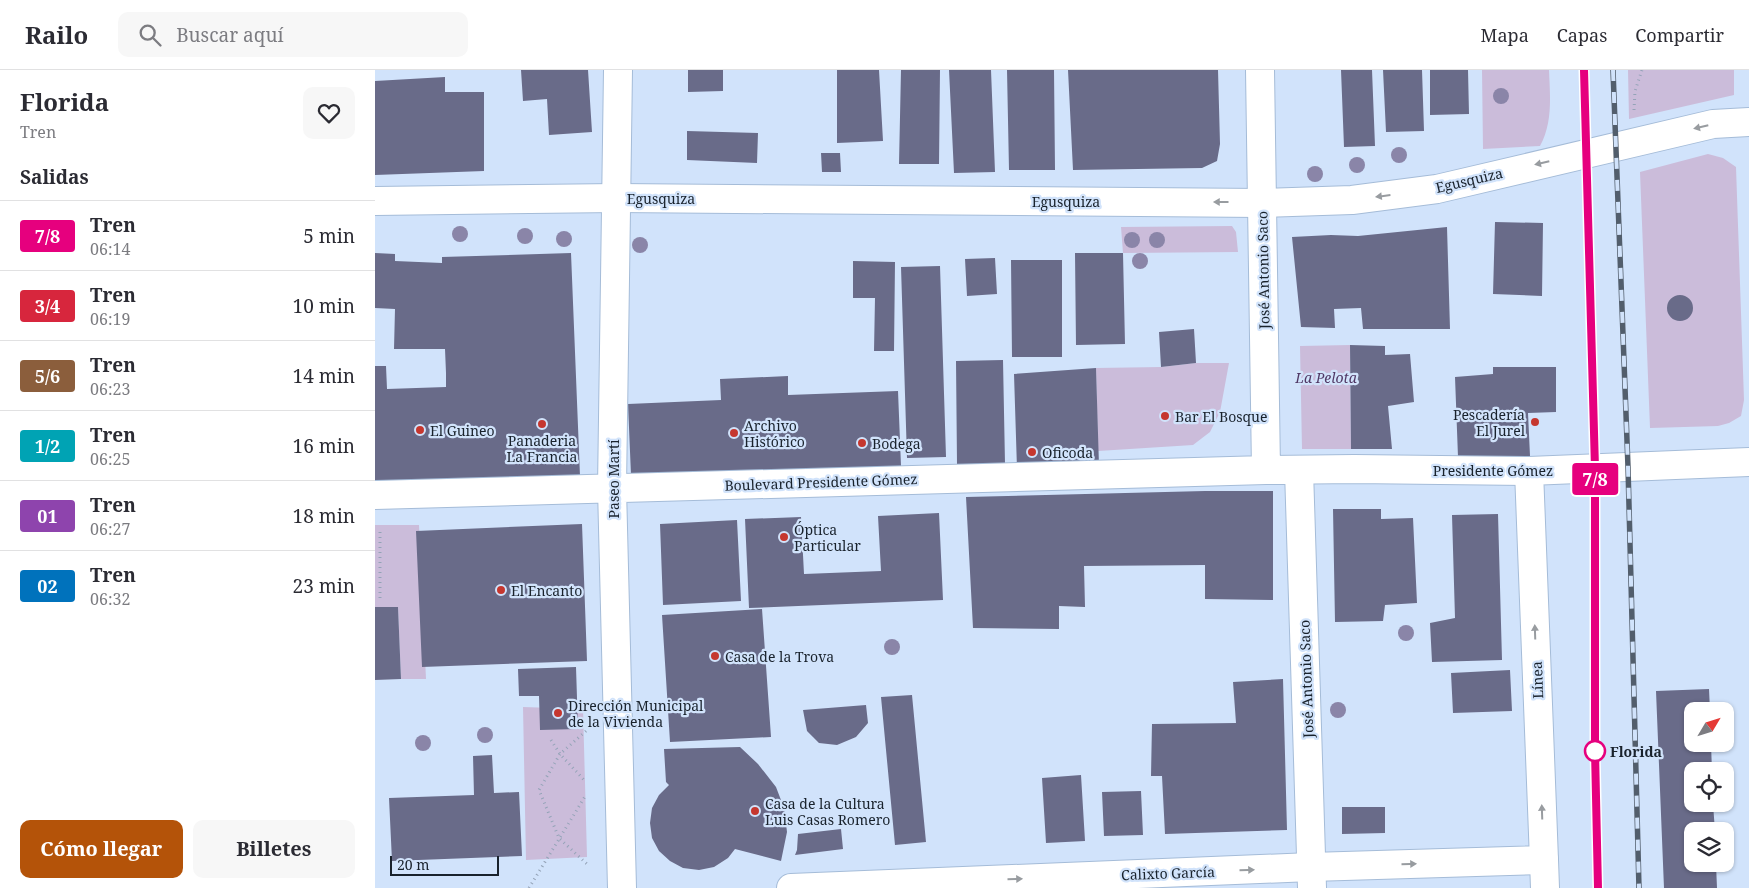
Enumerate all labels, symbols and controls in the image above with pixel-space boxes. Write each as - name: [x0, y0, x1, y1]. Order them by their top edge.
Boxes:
- search box: [118, 12, 468, 57]
- text: Railo: [25, 18, 88, 51]
- icon: search: [136, 21, 164, 49]
- text: Buscar aquí: [176, 22, 284, 48]
- text: Mapa: [1481, 23, 1529, 47]
- text: Capas: [1557, 23, 1607, 47]
- text: Compartir: [1635, 23, 1724, 47]
- text: Florida: [20, 85, 109, 118]
- button: heart: [303, 87, 355, 139]
- text: Tren: [20, 121, 56, 143]
- one-way arrow: [1693, 123, 1708, 131]
- one-way arrow: [1535, 159, 1550, 167]
- street label: Egusquiza: [1434, 163, 1505, 197]
- text: Salidas: [20, 164, 89, 190]
- street label: Egusquiza: [627, 189, 695, 208]
- street label: Egusquiza: [1032, 192, 1100, 211]
- one-way arrow: [1375, 192, 1391, 200]
- one-way arrow: [1213, 198, 1229, 206]
- street label: José Antonio Saco: [1252, 211, 1274, 330]
- text: Tren: [90, 212, 136, 238]
- text: 5 min: [303, 223, 355, 249]
- text: 7/8: [35, 224, 60, 248]
- text: 06:14: [90, 238, 130, 260]
- text: Tren: [90, 282, 136, 308]
- text: 10 min: [293, 293, 355, 319]
- text: 3/4: [35, 294, 60, 318]
- text: 06:19: [90, 308, 130, 330]
- text: Tren: [90, 352, 136, 378]
- text: 14 min: [293, 363, 355, 389]
- text: 5/6: [35, 364, 60, 388]
- park label: La Pelota: [1294, 368, 1358, 387]
- text: 06:23: [90, 378, 130, 400]
- place label: Pescadería El Jurel: [1453, 405, 1526, 440]
- place label: Bar El Bosque: [1175, 407, 1268, 426]
- marker: Bar El Bosque: [1159, 410, 1171, 422]
- place label: Archivo Histórico: [744, 416, 805, 451]
- marker: Pescadería El Jurel: [1529, 416, 1541, 428]
- marker: Panaderia La Francia: [536, 418, 548, 430]
- place label: El Guineo: [430, 421, 495, 440]
- text: Tren: [90, 422, 136, 448]
- marker: El Guineo: [414, 424, 426, 436]
- marker: Archivo Histórico: [728, 427, 740, 439]
- place label: Panaderia La Francia: [507, 431, 578, 466]
- text: 16 min: [293, 433, 355, 459]
- text: 1/2: [35, 434, 60, 458]
- place label: Bodega: [872, 434, 921, 453]
- marker: Bodega: [856, 437, 868, 449]
- street label: Paseo Martí: [604, 439, 623, 518]
- place label: Oficoda: [1042, 443, 1093, 462]
- marker: Oficoda: [1026, 446, 1038, 458]
- text: 06:25: [90, 448, 130, 470]
- street label: Presidente Gómez: [1433, 461, 1553, 480]
- line badge: 7/8: [1566, 463, 1624, 495]
- text: 7/8: [1582, 467, 1608, 491]
- street label: Boulevard Presidente Gómez: [724, 469, 918, 495]
- text: Tren: [90, 492, 136, 518]
- text: 18 min: [293, 503, 355, 529]
- text: 01: [37, 504, 58, 528]
- text: 06:27: [90, 518, 130, 540]
- place label: Óptica Particular: [794, 520, 861, 555]
- marker: Óptica Particular: [778, 531, 790, 543]
- text: Tren: [90, 562, 136, 588]
- text: 23 min: [293, 573, 355, 599]
- text: 02: [37, 574, 58, 598]
- place label: El Encanto: [511, 581, 582, 600]
- marker: El Encanto: [495, 584, 507, 596]
- text: 06:32: [90, 588, 130, 610]
- street label: José Antonio Saco: [1294, 620, 1318, 739]
- one-way arrow: [1531, 624, 1539, 640]
- place label: Casa de la Trova: [725, 647, 834, 666]
- marker: Casa de la Trova: [709, 650, 721, 662]
- street label: Línea: [1527, 661, 1547, 699]
- place label: Dirección Municipal de la Vivienda: [568, 696, 704, 731]
- north arrow: [1684, 702, 1734, 752]
- map controls: [1684, 702, 1734, 872]
- marker: Dirección Municipal de la Vivienda: [552, 707, 564, 719]
- marker: Florida: [1584, 740, 1606, 762]
- place label: Florida: [1610, 742, 1662, 761]
- button: locate: [1684, 762, 1734, 812]
- place label: Casa de la Cultura Luis Casas Romero: [765, 794, 890, 829]
- one-way arrow: [1538, 803, 1546, 819]
- marker: Casa de la Cultura Luis Casas Romero: [749, 805, 761, 817]
- button: Cómo llegar: [20, 820, 183, 878]
- button: Billetes: [193, 820, 355, 878]
- button: layers: [1684, 822, 1734, 872]
- scale bar: [390, 853, 499, 876]
- text: 20 m: [397, 855, 430, 874]
- one-way arrow: [1402, 860, 1418, 868]
- street label: Calixto García: [1121, 862, 1215, 884]
- one-way arrow: [1239, 865, 1255, 873]
- one-way arrow: [1007, 875, 1023, 883]

